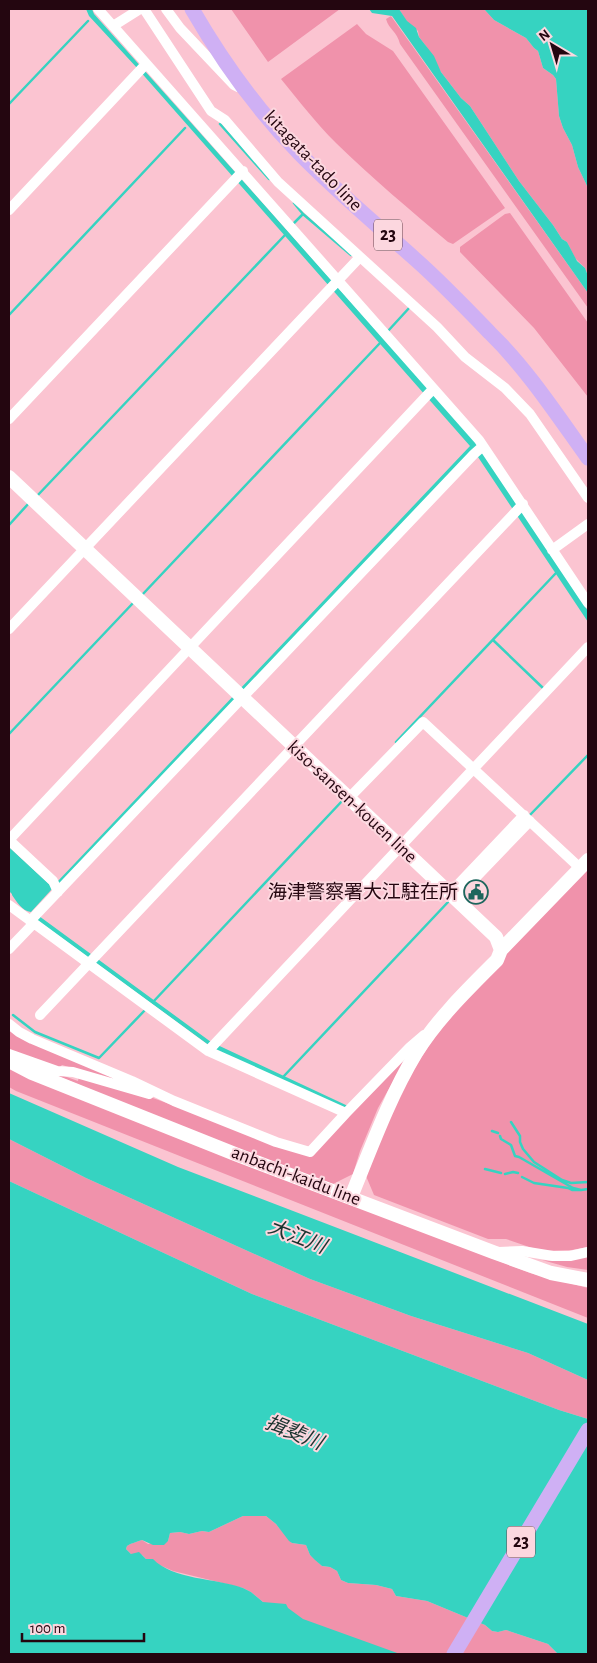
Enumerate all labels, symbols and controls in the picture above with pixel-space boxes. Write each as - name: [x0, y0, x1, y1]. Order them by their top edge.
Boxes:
- north arrow: [527, 20, 577, 70]
- text: N: [536, 27, 553, 44]
- street label: kitagata-tado line: [260, 107, 366, 215]
- road number: 23: [374, 220, 402, 250]
- street label: kiso-sansen-kouen line: [284, 737, 420, 867]
- public building icon: 海津警察署大江駐在所: [463, 879, 489, 905]
- place label: 海津警察署大江駐在所: [268, 881, 458, 902]
- street label: anbachi-kaidu line: [229, 1143, 363, 1209]
- water label: 大江川: [265, 1216, 331, 1258]
- water label: 揖斐川: [262, 1412, 328, 1454]
- road number: 23: [507, 1526, 535, 1558]
- scale bar: [22, 1610, 145, 1642]
- text: 100 m: [30, 1621, 65, 1636]

